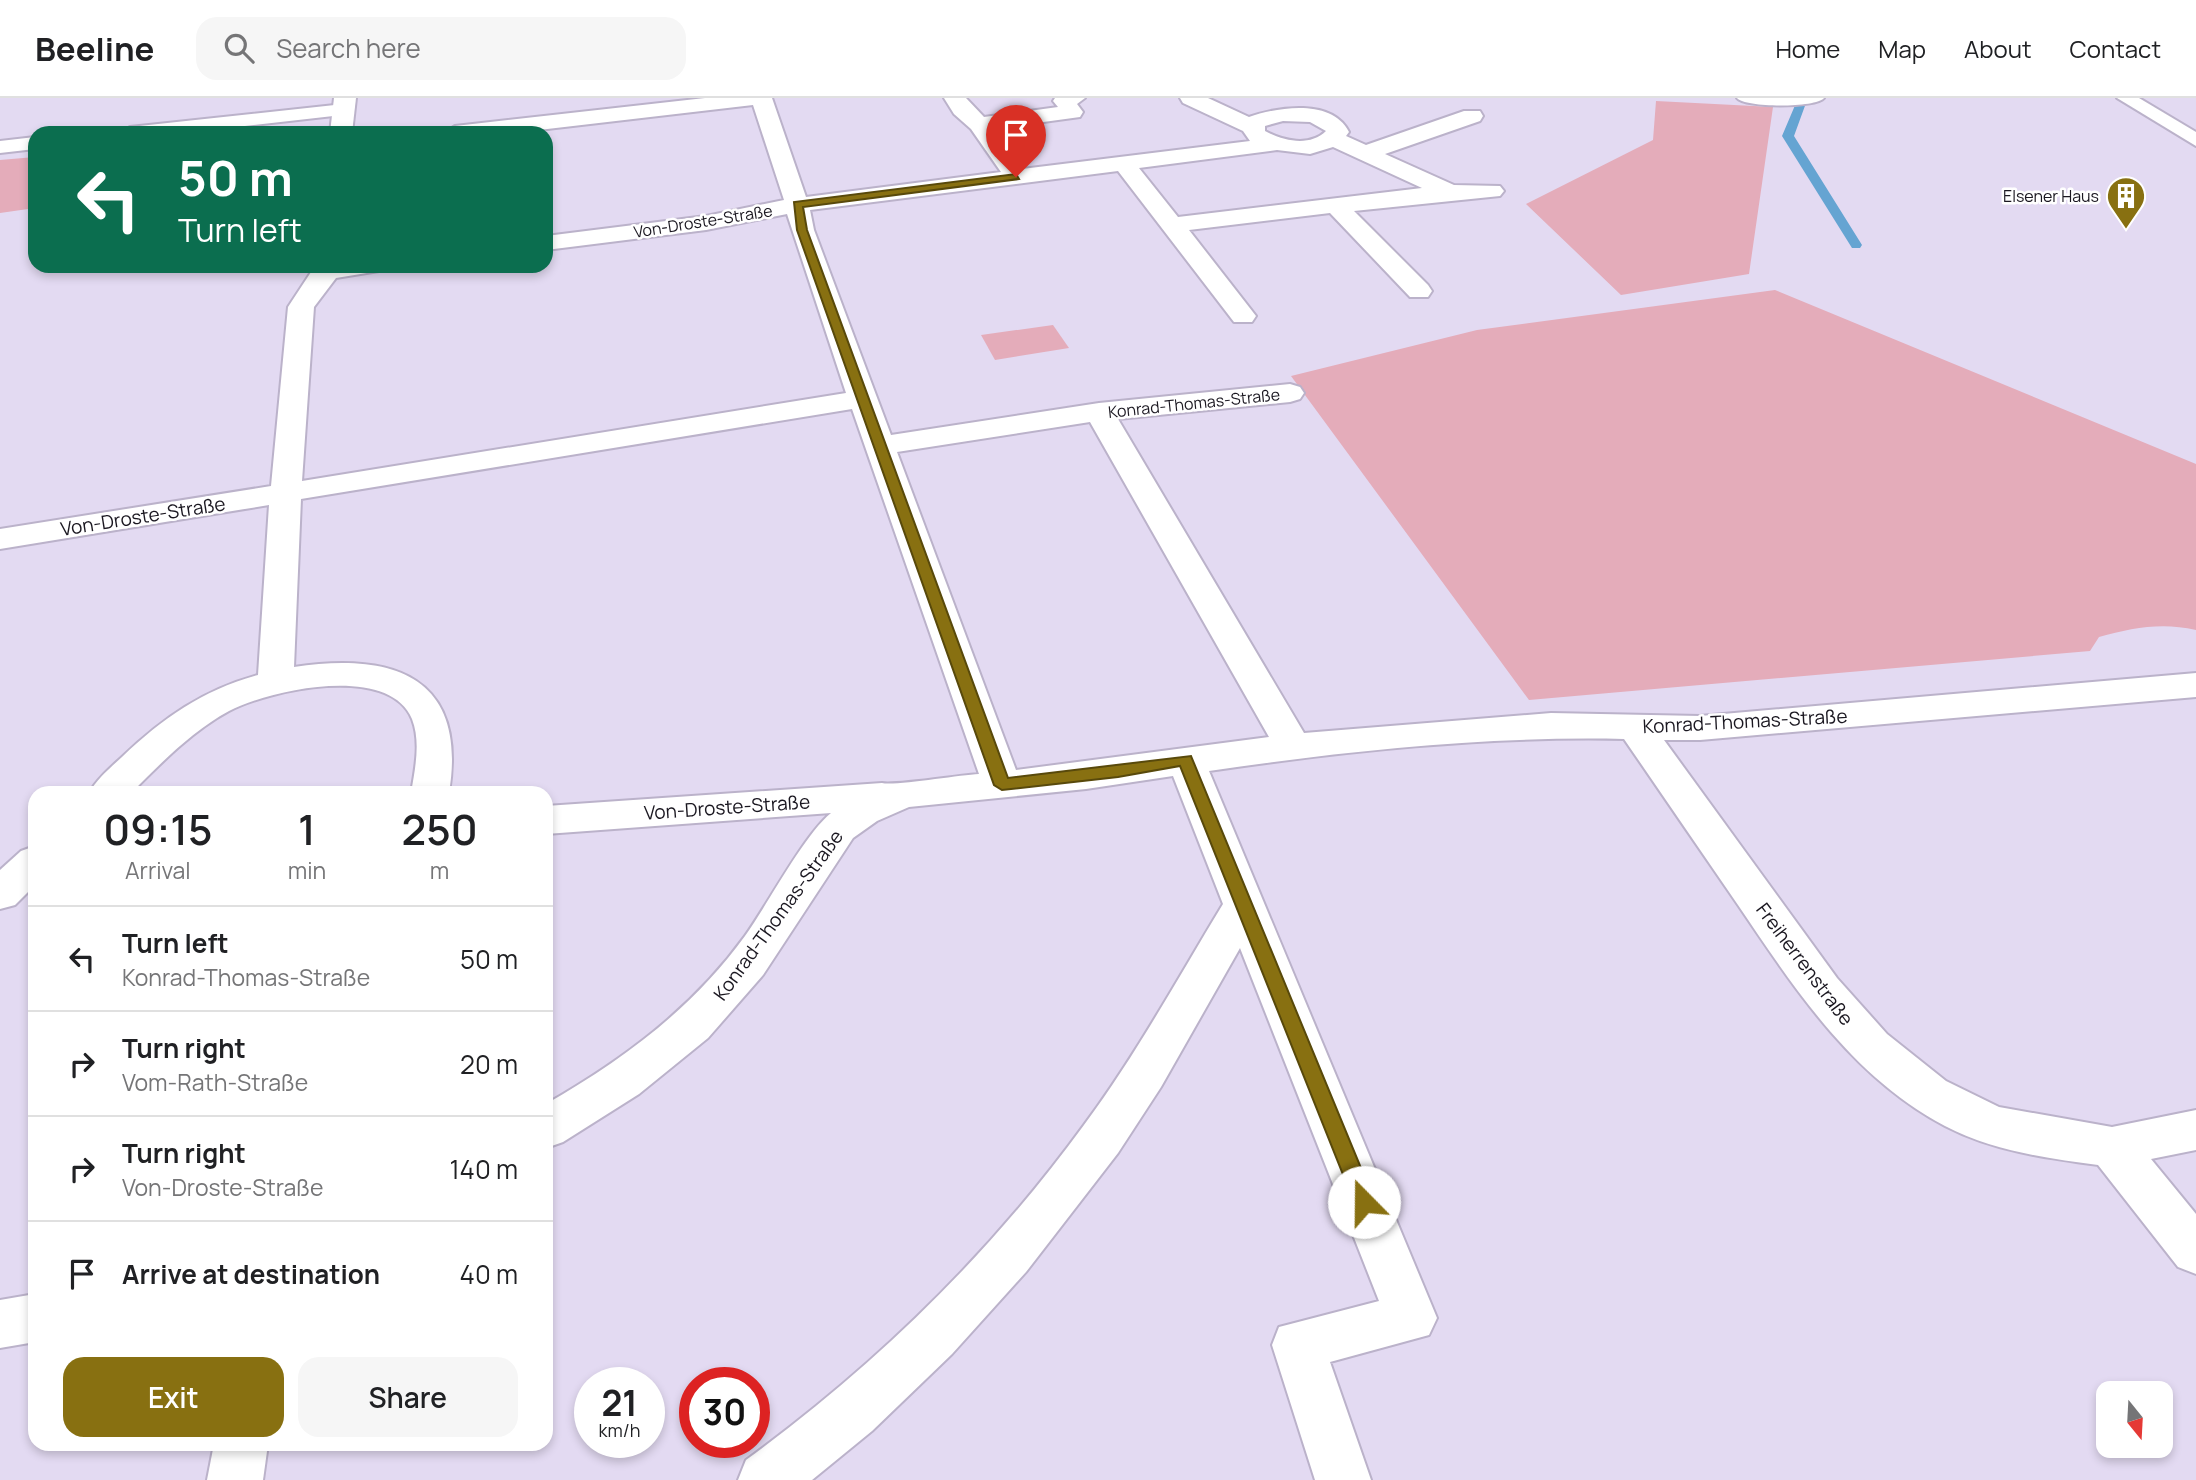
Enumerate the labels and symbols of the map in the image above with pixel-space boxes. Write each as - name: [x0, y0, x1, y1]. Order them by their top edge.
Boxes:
- pin: [986, 105, 1046, 177]
- building icon: Elsener Haus: [2105, 175, 2147, 230]
- place label: Elsener Haus: [2003, 185, 2099, 207]
- street label: Von-Droste-Straße: [632, 199, 774, 243]
- street label: Konrad-Thomas-Straße: [1107, 383, 1281, 423]
- street label: Von-Droste-Straße: [59, 490, 227, 542]
- street label: Konrad-Thomas-Straße: [1642, 703, 1848, 739]
- street label: Von-Droste-Straße: [643, 788, 811, 826]
- street label: Konrad-Thomas-Straße: [707, 824, 849, 1006]
- street label: Freiherrenstraße: [1750, 898, 1860, 1030]
- position arrow: [1327, 1165, 1401, 1239]
- speed limit sign: 30: [679, 1367, 770, 1458]
- north arrow: [2096, 1381, 2174, 1458]

